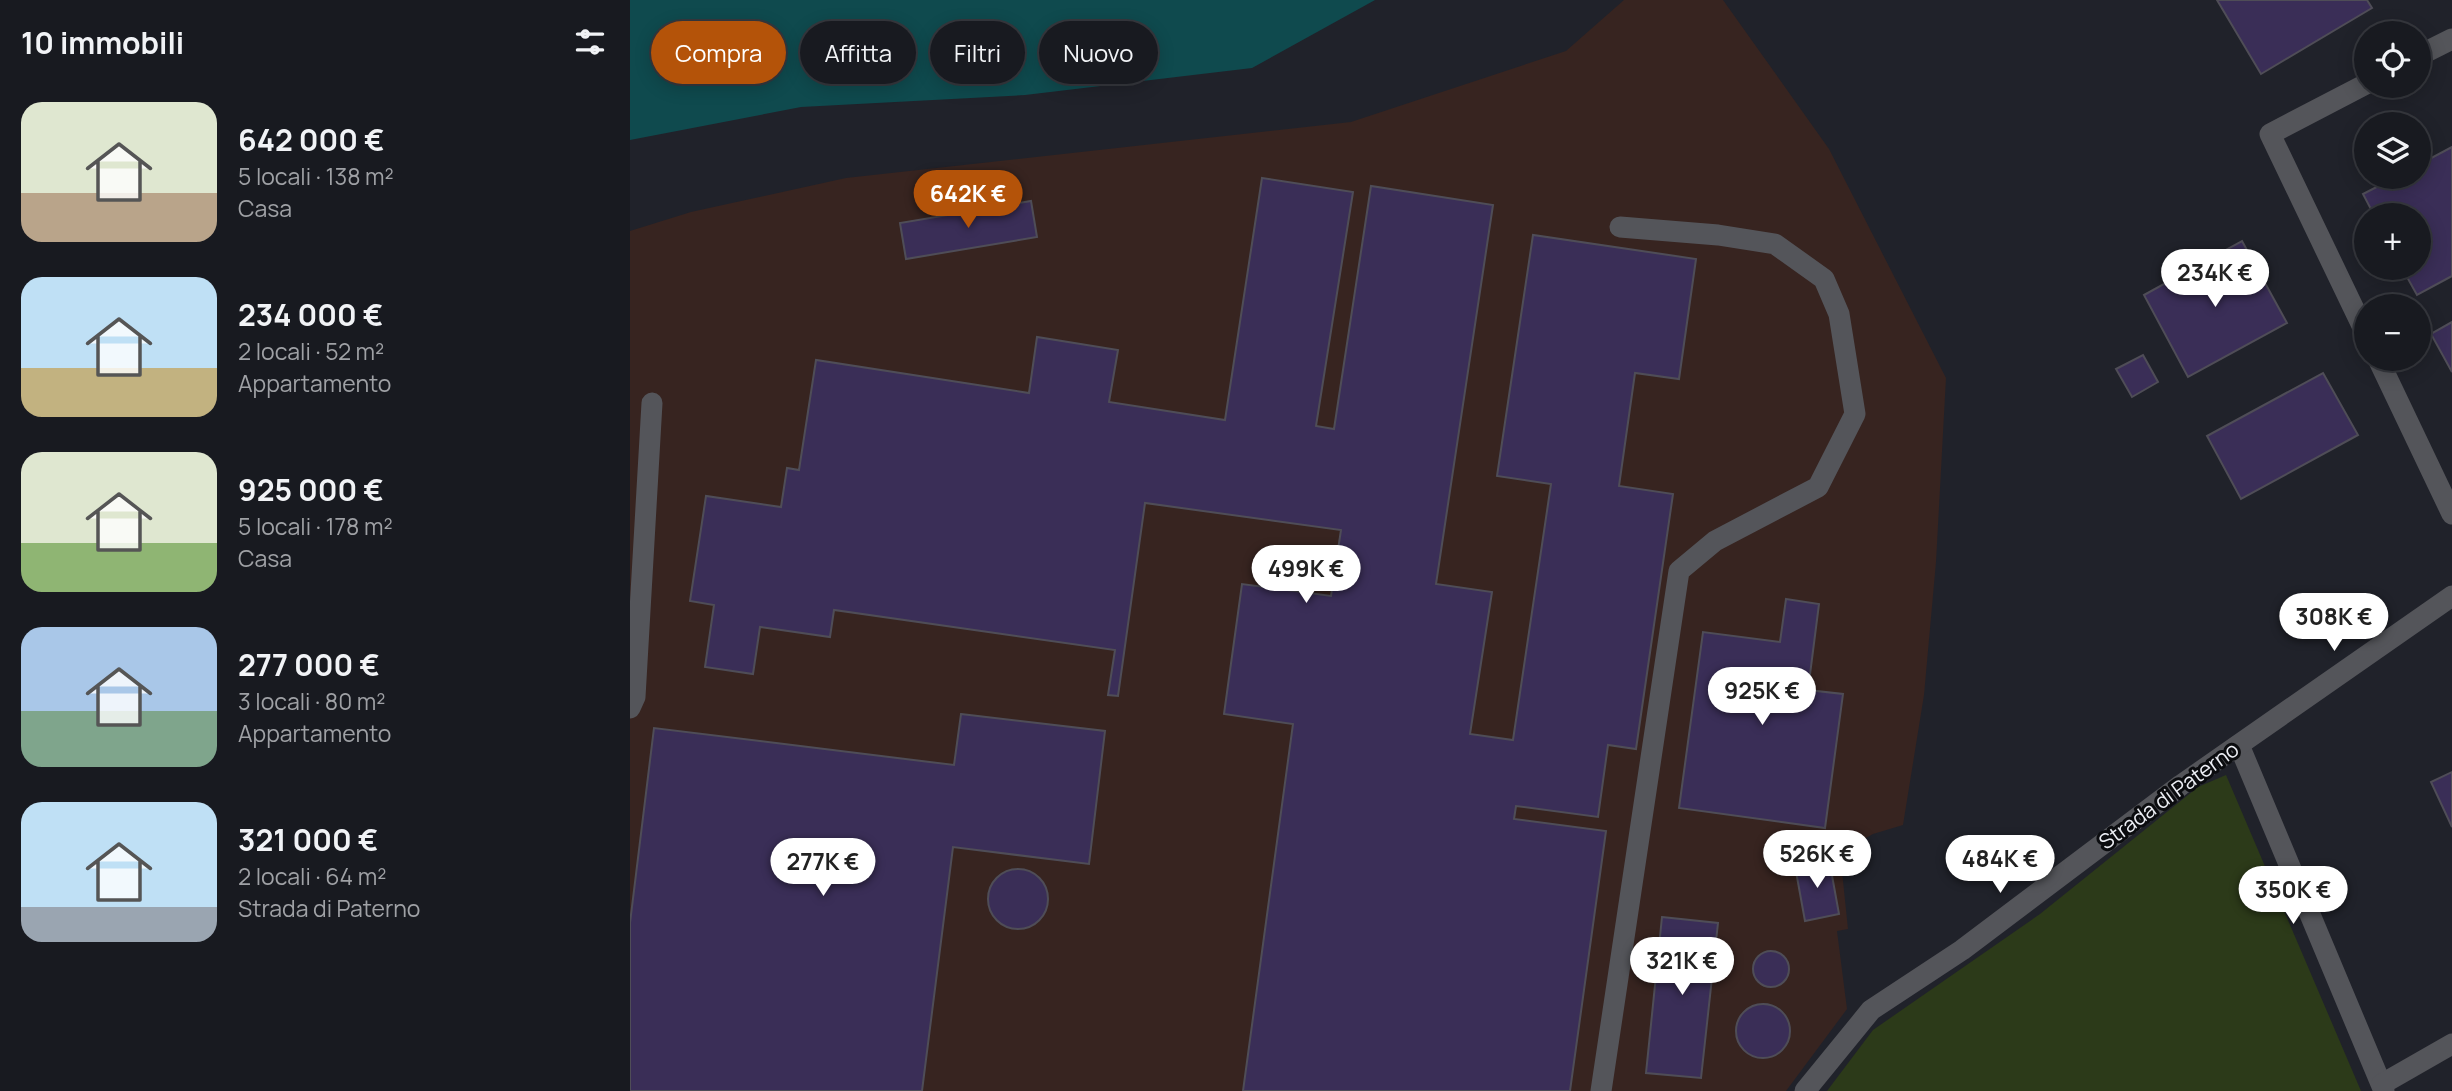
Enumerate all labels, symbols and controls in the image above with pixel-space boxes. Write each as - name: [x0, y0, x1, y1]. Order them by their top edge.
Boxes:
- chip: Compra: [651, 21, 786, 84]
- chip: Affitta: [800, 21, 916, 84]
- chip: Filtri: [930, 21, 1025, 84]
- chip: Nuovo: [1039, 21, 1158, 84]
- map controls: [2354, 21, 2431, 371]
- button: locate: [2354, 21, 2431, 98]
- text: 10 immobili: [21, 22, 184, 63]
- icon: filters: [571, 23, 609, 61]
- button: layers: [2354, 112, 2431, 189]
- text: 642 000 €: [238, 119, 384, 160]
- icon: home: [77, 130, 161, 214]
- text: 5 locali · 138 m²: [238, 160, 394, 192]
- pin: 642K €: [911, 170, 1025, 230]
- text: 642K €: [930, 177, 1006, 209]
- text: Casa: [238, 192, 292, 224]
- button: +: [2354, 203, 2431, 280]
- pin: 234K €: [2158, 250, 2272, 309]
- text: 234K €: [2177, 256, 2253, 288]
- text: 234 000 €: [238, 294, 383, 335]
- button: −: [2354, 294, 2431, 371]
- icon: home: [77, 305, 161, 389]
- text: 2 locali · 52 m²: [238, 335, 384, 367]
- text: Appartamento: [238, 367, 391, 399]
- text: 925 000 €: [238, 469, 384, 510]
- icon: home: [77, 480, 161, 564]
- text: 5 locali · 178 m²: [238, 510, 393, 542]
- text: Casa: [238, 542, 292, 574]
- pin: 499K €: [1249, 546, 1363, 605]
- text: 499K €: [1268, 552, 1344, 584]
- pin: 308K €: [2277, 594, 2391, 653]
- text: 308K €: [2295, 600, 2373, 632]
- text: 277 000 €: [238, 644, 380, 685]
- icon: home: [77, 655, 161, 739]
- pin: 925K €: [1705, 668, 1819, 727]
- text: 925K €: [1724, 674, 1800, 706]
- text: 3 locali · 80 m²: [238, 685, 386, 717]
- text: Appartamento: [238, 717, 391, 749]
- street label: Strada di Paterno: [2093, 735, 2244, 855]
- text: 321 000 €: [238, 819, 378, 860]
- icon: home: [77, 830, 161, 914]
- pin: 526K €: [1760, 830, 1874, 890]
- pin: 484K €: [1943, 836, 2057, 895]
- text: 526K €: [1779, 837, 1855, 869]
- pin: 277K €: [766, 838, 880, 898]
- text: 484K €: [1962, 842, 2038, 874]
- text: 277K €: [786, 845, 860, 877]
- text: 2 locali · 64 m²: [238, 860, 386, 892]
- pin: 350K €: [2236, 866, 2350, 926]
- text: 350K €: [2255, 873, 2331, 905]
- text: Strada di Paterno: [238, 892, 420, 924]
- pin: 321K €: [1625, 937, 1739, 997]
- text: 321K €: [1646, 944, 1718, 976]

